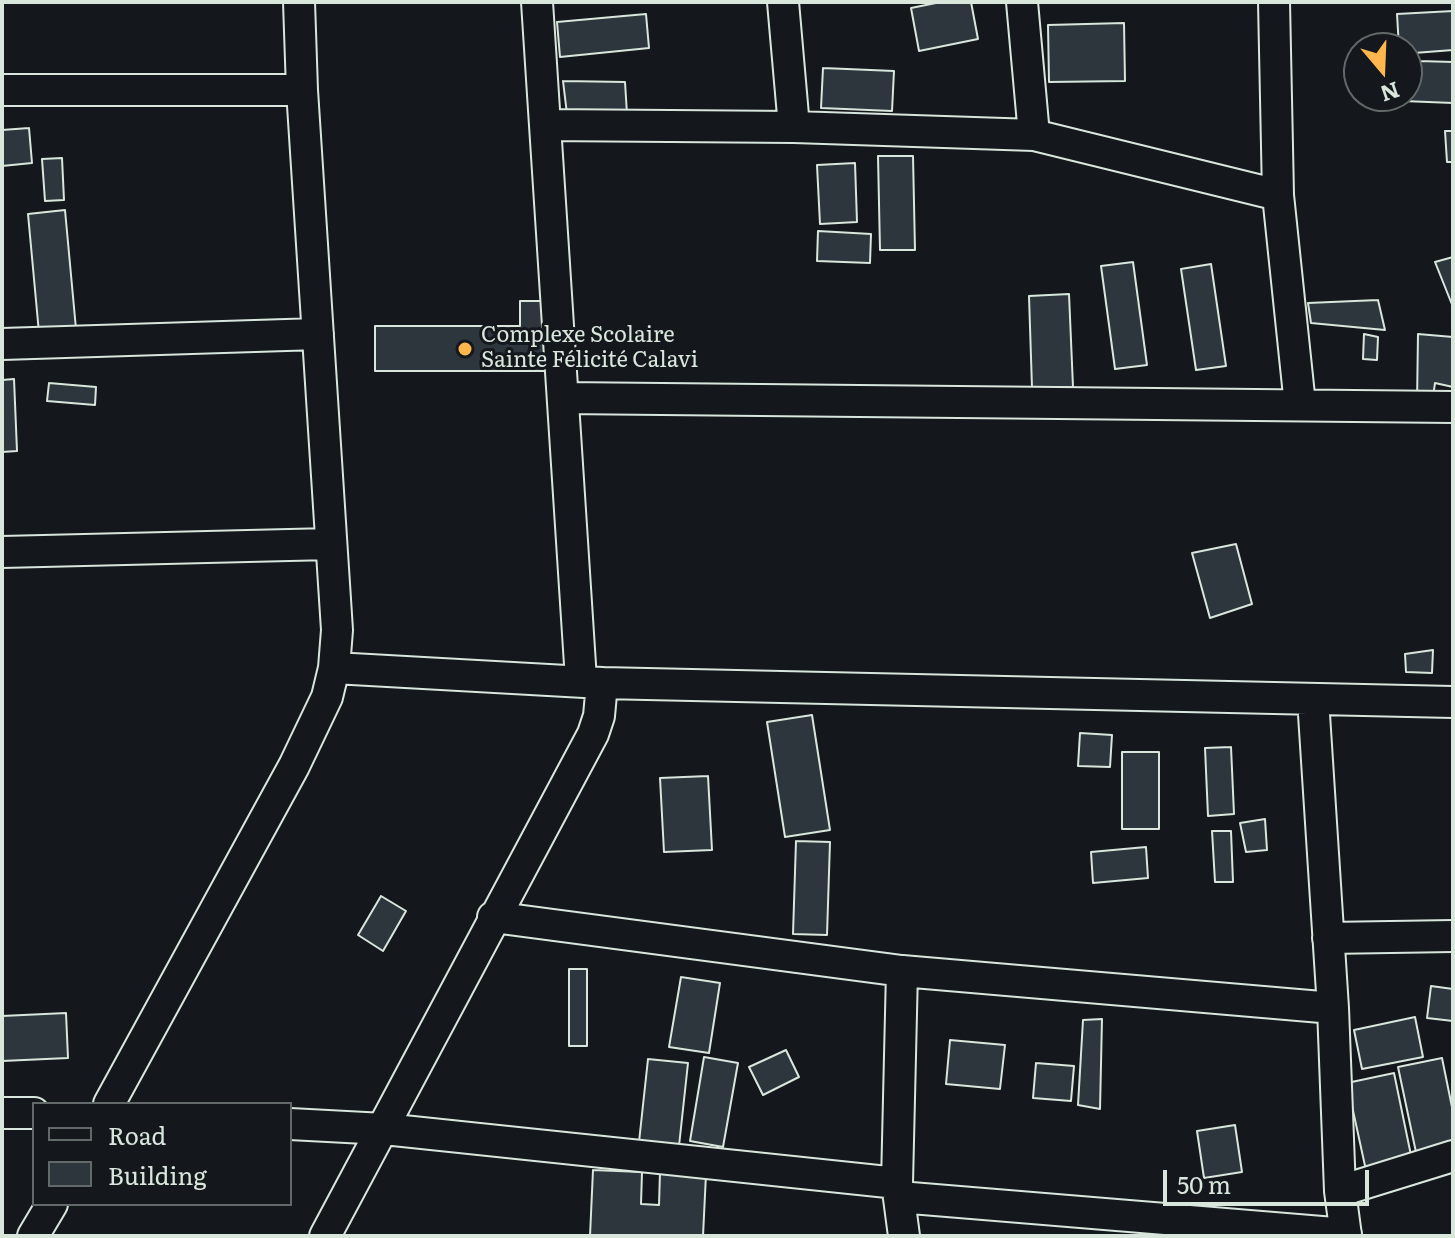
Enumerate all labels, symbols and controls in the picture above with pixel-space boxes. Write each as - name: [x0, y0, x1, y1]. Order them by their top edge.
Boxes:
- north arrow: [1343, 32, 1423, 112]
- text: N: [1376, 75, 1404, 112]
- place label: Complexe Scolaire Sainte Félicité Calavi: [481, 323, 698, 374]
- marker: Complexe Scolaire Sainte Félicité Calavi: [456, 340, 474, 358]
- legend: [32, 1102, 292, 1206]
- text: Road: [108, 1117, 166, 1152]
- scale bar: [1167, 1154, 1373, 1204]
- text: Building: [108, 1157, 207, 1192]
- text: 50 m: [1177, 1166, 1231, 1201]

